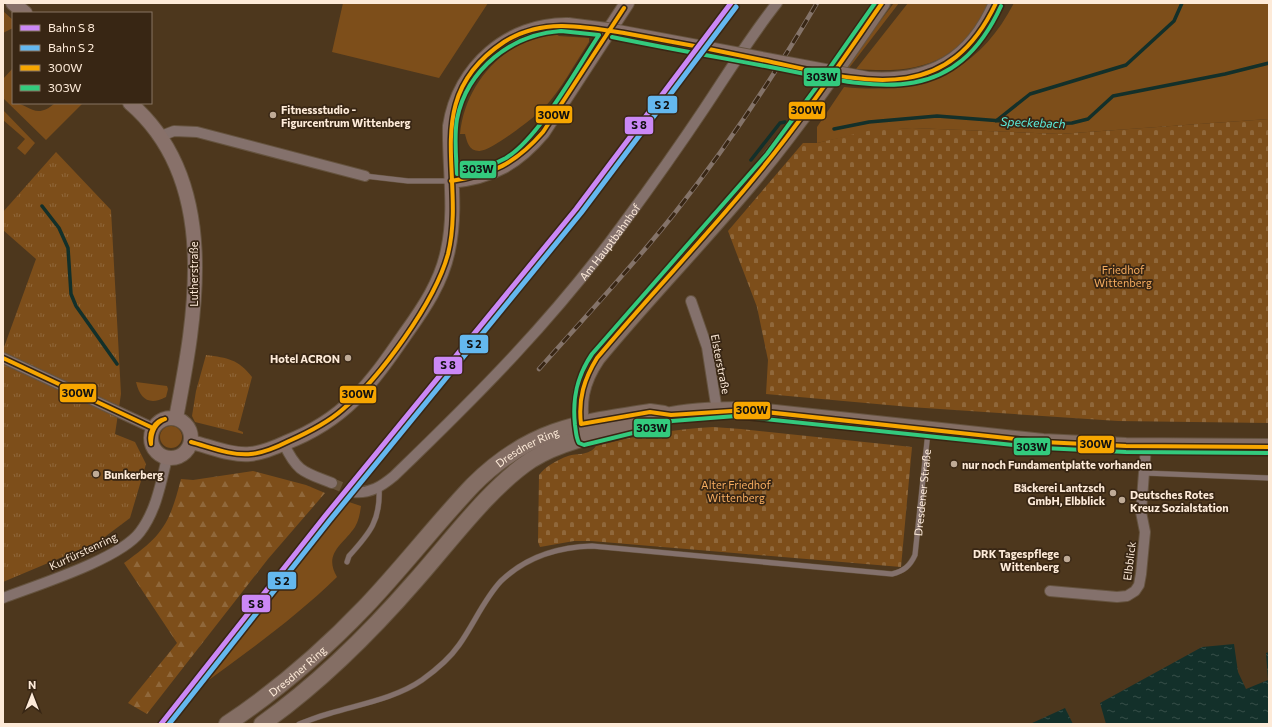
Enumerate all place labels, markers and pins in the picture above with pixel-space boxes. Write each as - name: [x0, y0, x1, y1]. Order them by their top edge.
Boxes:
- place label: Fitnessstudio - Figurcentrum Wittenberg: [281, 103, 411, 129]
- marker: Fitnessstudio - Figurcentrum Wittenberg: [268, 110, 278, 120]
- place label: Hotel ACRON: [270, 352, 340, 365]
- marker: Hotel ACRON: [343, 353, 353, 363]
- place label: nur noch Fundamentplatte vorhanden: [962, 458, 1152, 471]
- marker: nur noch Fundamentplatte vorhanden: [949, 459, 959, 469]
- place label: Bunkerberg: [104, 468, 163, 481]
- marker: Bunkerberg: [91, 469, 101, 479]
- place label: Bäckerei Lantzsch GmbH, Elbblick: [1014, 481, 1106, 507]
- marker: Bäckerei Lantzsch GmbH, Elbblick: [1108, 488, 1118, 498]
- place label: Deutsches Rotes Kreuz Sozialstation: [1130, 488, 1229, 514]
- marker: Deutsches Rotes Kreuz Sozialstation: [1117, 495, 1127, 505]
- place label: DRK Tagespflege Wittenberg: [973, 547, 1059, 573]
- marker: DRK Tagespflege Wittenberg: [1062, 554, 1072, 564]

